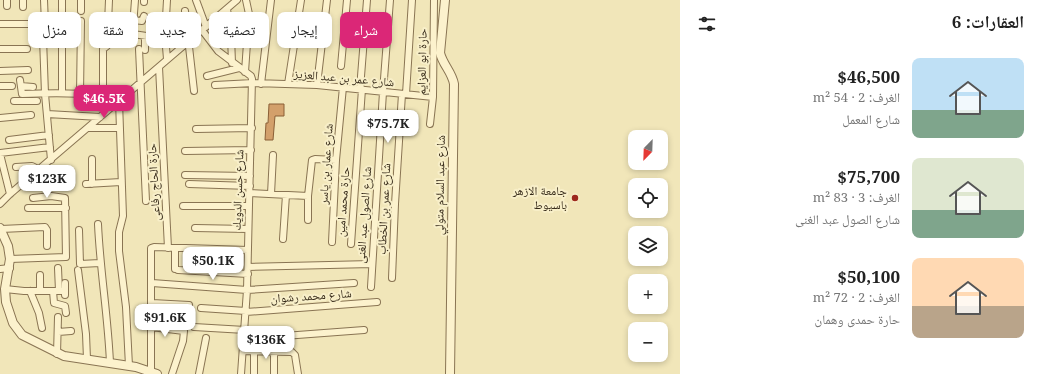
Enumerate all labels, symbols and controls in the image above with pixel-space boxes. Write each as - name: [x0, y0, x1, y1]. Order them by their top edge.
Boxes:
- text: العقارات: 6: [952, 10, 1024, 33]
- chip: منزل: [28, 12, 81, 48]
- chip: شقة: [89, 12, 138, 48]
- chip: جديد: [146, 12, 201, 48]
- chip: تصفية: [209, 12, 269, 48]
- chip: إيجار: [277, 12, 332, 48]
- chip: شراء: [340, 12, 392, 48]
- icon: filters: [696, 13, 718, 35]
- street label: حارة ابو العزايم: [412, 28, 431, 96]
- street label: شارع عمر بن عبد العزيز: [292, 65, 395, 90]
- text: $46,500: [837, 65, 900, 88]
- icon: home: [944, 74, 992, 122]
- pin: $46.5K: [71, 85, 137, 119]
- text: الغرف: 2 · 54 m²: [813, 88, 900, 106]
- text: $46.5K: [83, 89, 125, 107]
- pin: $75.7K: [355, 110, 421, 144]
- text: شارع المعمل: [842, 110, 900, 128]
- text: $75.7K: [367, 114, 409, 132]
- street label: شارع عمار بن ياسر: [314, 123, 337, 206]
- north arrow: [628, 130, 668, 170]
- map controls: [628, 130, 668, 362]
- street label: شارع عبد السلام متولي: [430, 135, 451, 235]
- street label: حارة الحاج رفاعى: [143, 143, 164, 221]
- street label: شارع حسن الدويك: [228, 149, 247, 231]
- street label: شارع عمر بن الخطاب: [373, 163, 394, 255]
- pin: $123K: [19, 165, 75, 199]
- text: $75,700: [837, 165, 900, 188]
- street label: حارة محمد امين: [332, 166, 353, 238]
- street label: شارع الصول عبد الغنى: [352, 166, 375, 264]
- text: $123K: [28, 169, 66, 187]
- icon: home: [944, 174, 992, 222]
- button: locate: [628, 178, 668, 218]
- place label: جامعة الازهر باسيوط: [512, 182, 567, 213]
- text: الغرف: 3 · 83 m²: [813, 188, 900, 206]
- marker: جامعة الازهر باسيوط: [570, 193, 580, 203]
- text: شارع الصول عبد الغنى: [795, 210, 900, 228]
- button: layers: [628, 226, 668, 266]
- pin: $50.1K: [180, 247, 246, 281]
- text: $50.1K: [192, 251, 234, 269]
- text: $50,100: [837, 265, 900, 288]
- button: +: [628, 274, 668, 314]
- icon: home: [944, 274, 992, 322]
- street label: شارع محمد رشوان: [270, 284, 352, 307]
- text: الغرف: 2 · 72 m²: [813, 288, 900, 306]
- pin: $91.6K: [132, 304, 198, 338]
- text: $91.6K: [144, 308, 186, 326]
- text: حارة حمدى وهمان: [815, 310, 900, 328]
- button: −: [628, 322, 668, 362]
- pin: $136K: [238, 326, 294, 360]
- text: $136K: [247, 330, 285, 348]

